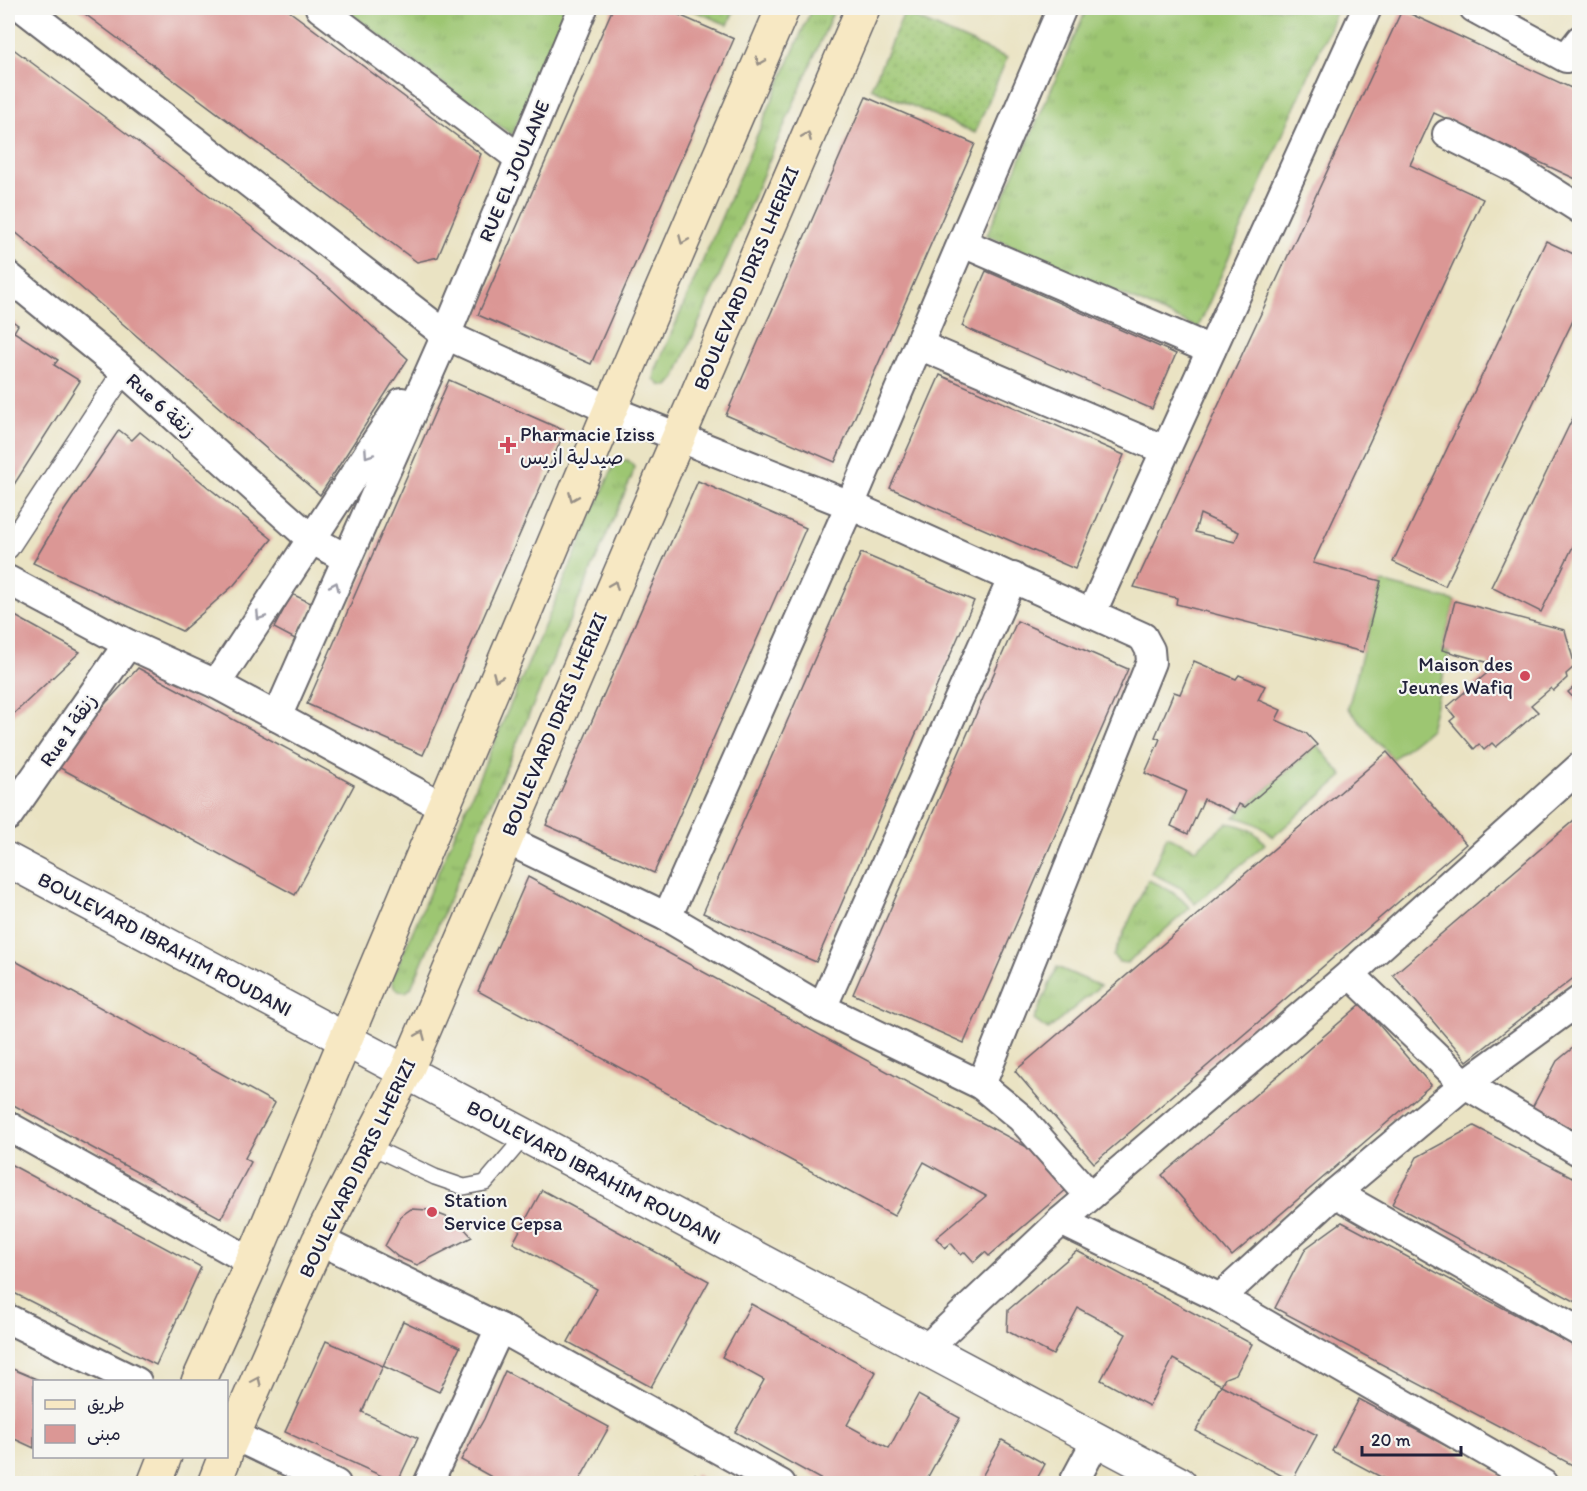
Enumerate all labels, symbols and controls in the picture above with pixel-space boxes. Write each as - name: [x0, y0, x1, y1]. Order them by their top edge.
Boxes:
- one-way arrow: [755, 55, 767, 66]
- street label: RUE EL JOULANE: [473, 96, 555, 246]
- one-way arrow: [800, 131, 812, 142]
- street label: BOULEVARD IDRIS LHERIZI: [688, 162, 804, 394]
- one-way arrow: [678, 234, 690, 245]
- street label: Rue 6 زنقة: [121, 368, 201, 442]
- place label: Pharmacie Iziss صيدلية ازيس: [520, 422, 655, 469]
- marker: Pharmacie Iziss صيدلية ازيس: [501, 438, 515, 452]
- one-way arrow: [364, 447, 375, 458]
- one-way arrow: [568, 491, 580, 502]
- one-way arrow: [607, 580, 619, 591]
- one-way arrow: [328, 582, 340, 593]
- street label: BOULEVARD IDRIS LHERIZI: [496, 608, 612, 840]
- one-way arrow: [256, 609, 267, 620]
- place label: Maison des Jeunes Wafiq: [1399, 652, 1513, 699]
- marker: Maison des Jeunes Wafiq: [1518, 669, 1532, 683]
- one-way arrow: [492, 670, 504, 681]
- street label: Rue 1 زنقة: [34, 689, 102, 771]
- street label: BOULEVARD IBRAHIM ROUDANI: [34, 867, 296, 1021]
- one-way arrow: [414, 1030, 426, 1041]
- street label: BOULEVARD IDRIS LHERIZI: [293, 1055, 421, 1281]
- street label: BOULEVARD IBRAHIM ROUDANI: [463, 1095, 725, 1249]
- place label: Station Service Cepsa: [444, 1188, 562, 1235]
- marker: Station Service Cepsa: [425, 1205, 439, 1219]
- one-way arrow: [250, 1377, 262, 1388]
- legend: [33, 1380, 228, 1458]
- text: طريق: [87, 1393, 125, 1415]
- scale bar: [1362, 1419, 1461, 1457]
- text: مبنى: [87, 1423, 121, 1445]
- text: 20 m: [1371, 1429, 1411, 1451]

